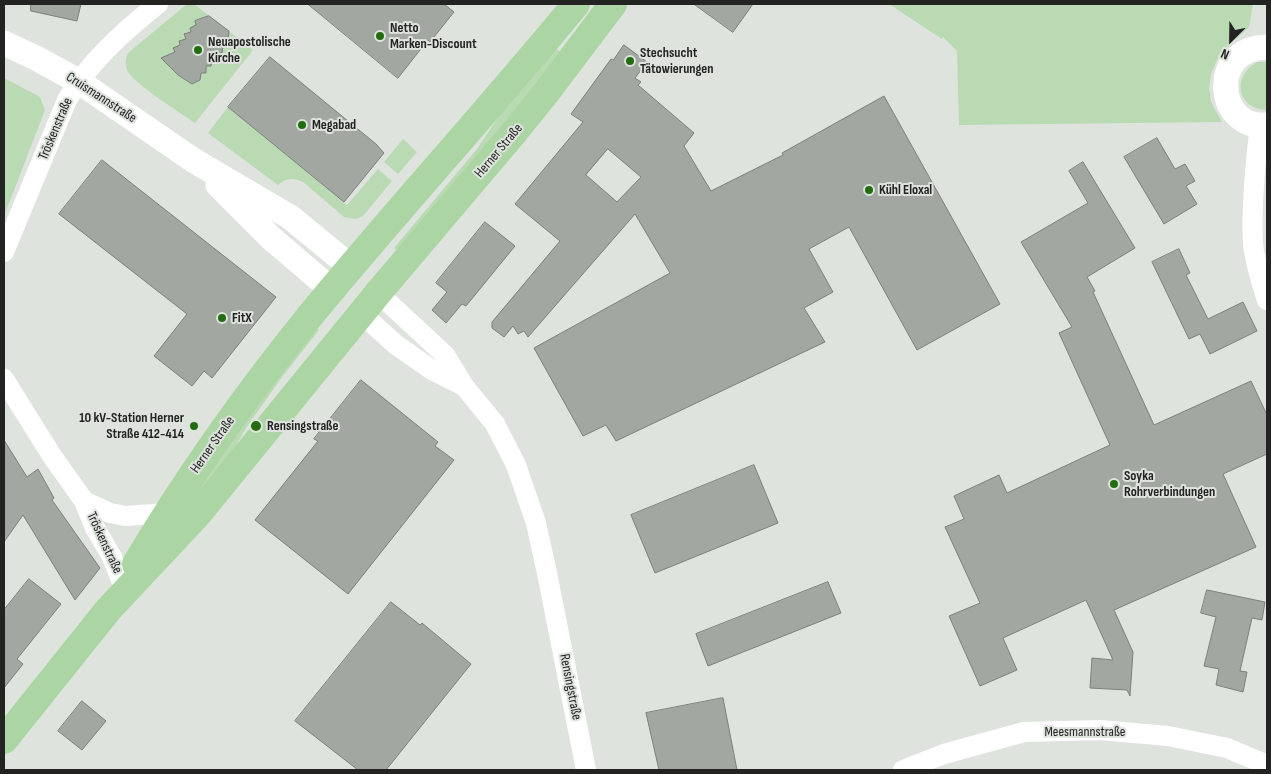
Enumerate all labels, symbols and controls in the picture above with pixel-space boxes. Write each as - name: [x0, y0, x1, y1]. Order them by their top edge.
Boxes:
- north arrow: [1206, 15, 1256, 65]
- place label: Netto Marken-Discount: [390, 20, 477, 52]
- marker: Netto Marken-Discount: [374, 30, 386, 42]
- place label: Neuapostolische Kirche: [208, 34, 291, 66]
- marker: Neuapostolische Kirche: [192, 44, 204, 56]
- place label: Stechsucht Tätowierungen: [640, 45, 714, 78]
- text: N: [1218, 45, 1232, 64]
- marker: Stechsucht Tätowierungen: [624, 55, 636, 67]
- street label: Cruismannstraße: [63, 69, 139, 127]
- street label: Tröskenstraße: [35, 95, 77, 163]
- place label: Megabad: [312, 117, 356, 133]
- marker: Megabad: [296, 119, 308, 131]
- street label: Herner Straße: [471, 120, 527, 182]
- place label: Kühl Eloxal: [879, 182, 932, 198]
- marker: Kühl Eloxal: [863, 184, 875, 196]
- place label: FitX: [232, 310, 252, 326]
- marker: FitX: [216, 312, 228, 324]
- place label: 10 kV-Station Herner Straße 412-414: [79, 410, 184, 442]
- street label: Herner Straße: [187, 413, 239, 477]
- place label: Rensingstraße: [267, 418, 339, 434]
- marker: Rensingstraße: [249, 419, 263, 433]
- marker: 10 kV-Station Herner Straße 412-414: [188, 420, 200, 432]
- place label: Soyka Rohrverbindungen: [1124, 468, 1215, 501]
- marker: Soyka Rohrverbindungen: [1108, 478, 1120, 490]
- street label: Tröskenstraße: [82, 510, 126, 576]
- street label: Rensingstraße: [555, 652, 585, 722]
- street label: Meesmannstraße: [1045, 724, 1125, 740]

